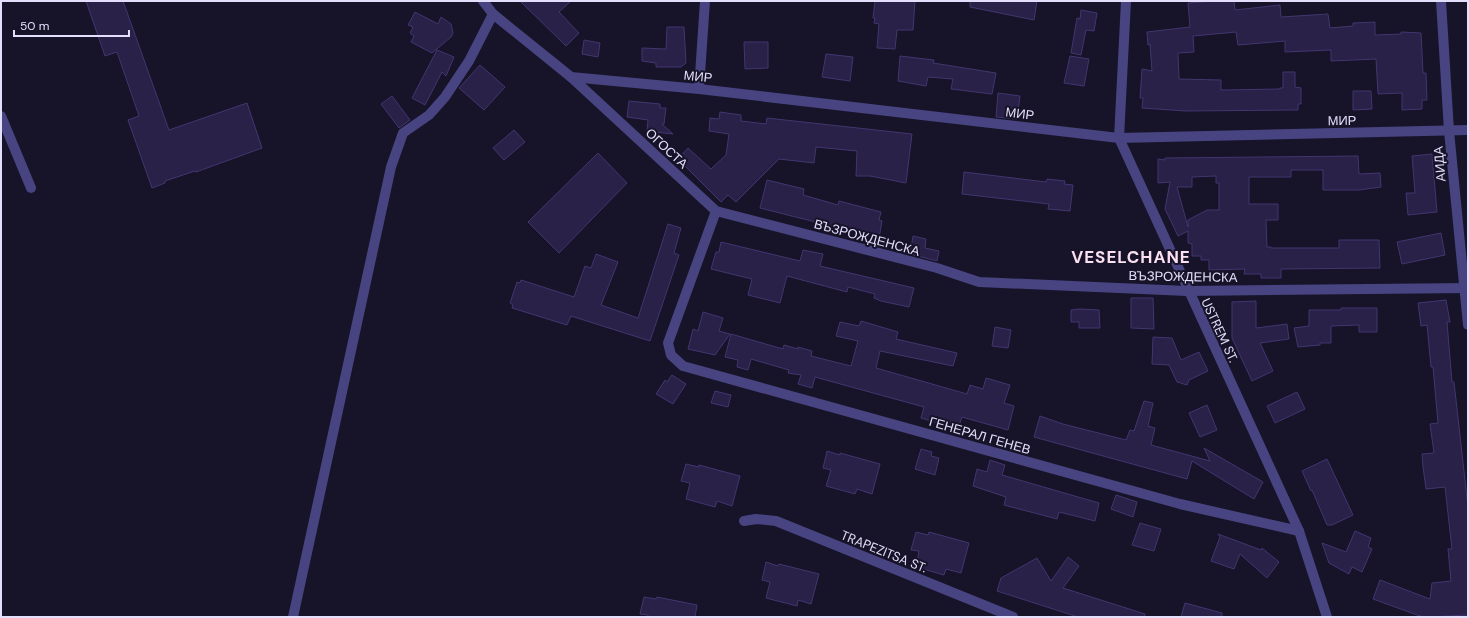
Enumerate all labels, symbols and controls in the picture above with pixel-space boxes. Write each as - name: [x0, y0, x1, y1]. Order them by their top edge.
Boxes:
- scale bar: [14, 12, 129, 38]
- text: 50 m: [20, 18, 49, 34]
- street label: МИР: [683, 67, 713, 86]
- street label: МИР: [1005, 103, 1035, 124]
- street label: МИР: [1327, 112, 1357, 129]
- street label: ОГОСТА: [642, 125, 692, 172]
- street label: АИДА: [1429, 145, 1450, 182]
- street label: ВЪЗРОЖДЕНСКА: [812, 215, 922, 260]
- district label: VESELCHANE: [1071, 246, 1191, 268]
- street label: ВЪЗРОЖДЕНСКА: [1128, 267, 1238, 286]
- street label: USTREM ST.: [1197, 295, 1242, 365]
- street label: ГЕНЕРАЛ ГЕНЕВ: [927, 413, 1033, 458]
- street label: TRAPEZITSA ST.: [838, 526, 930, 577]

